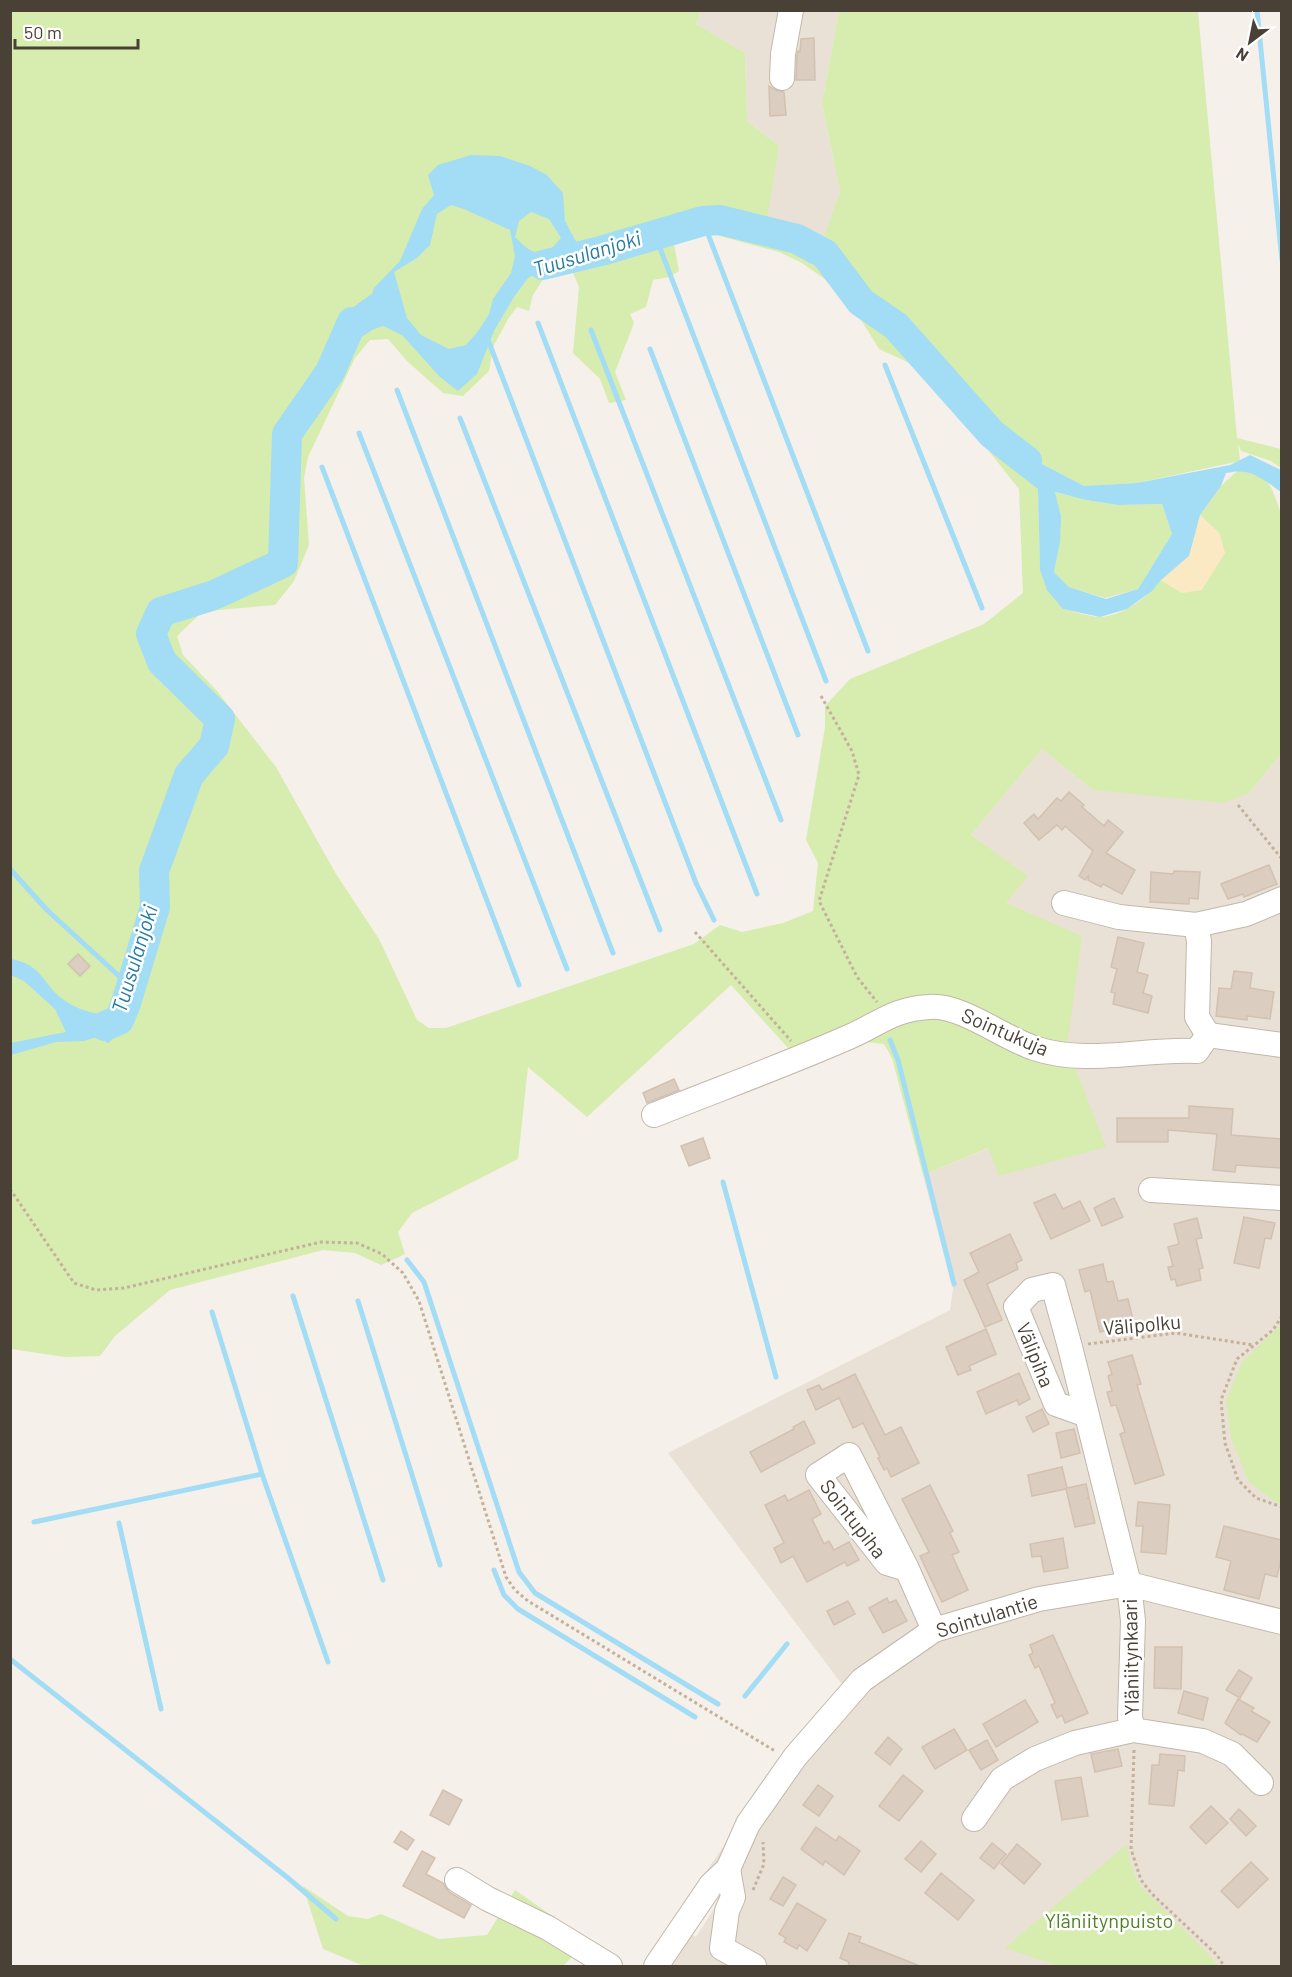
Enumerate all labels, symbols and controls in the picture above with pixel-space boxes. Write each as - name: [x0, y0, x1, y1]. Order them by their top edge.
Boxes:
- scale bar: [15, 12, 138, 50]
- north arrow: [1220, 12, 1280, 72]
- text: 50 m: [24, 21, 62, 43]
- text: N: [1232, 44, 1251, 66]
- water label: Tuusulanjoki: [530, 224, 644, 281]
- water label: Tuusulanjoki: [105, 901, 162, 1016]
- street label: Sointukuja: [958, 1002, 1053, 1060]
- street label: Välipolku: [1102, 1309, 1182, 1339]
- street label: Välipiha: [1012, 1319, 1060, 1391]
- street label: Sointupiha: [816, 1474, 892, 1563]
- street label: Sointulantie: [933, 1588, 1040, 1642]
- street label: Yläniitynkaari: [1117, 1598, 1143, 1716]
- park label: Yläniitynpuisto: [1045, 1908, 1173, 1932]

